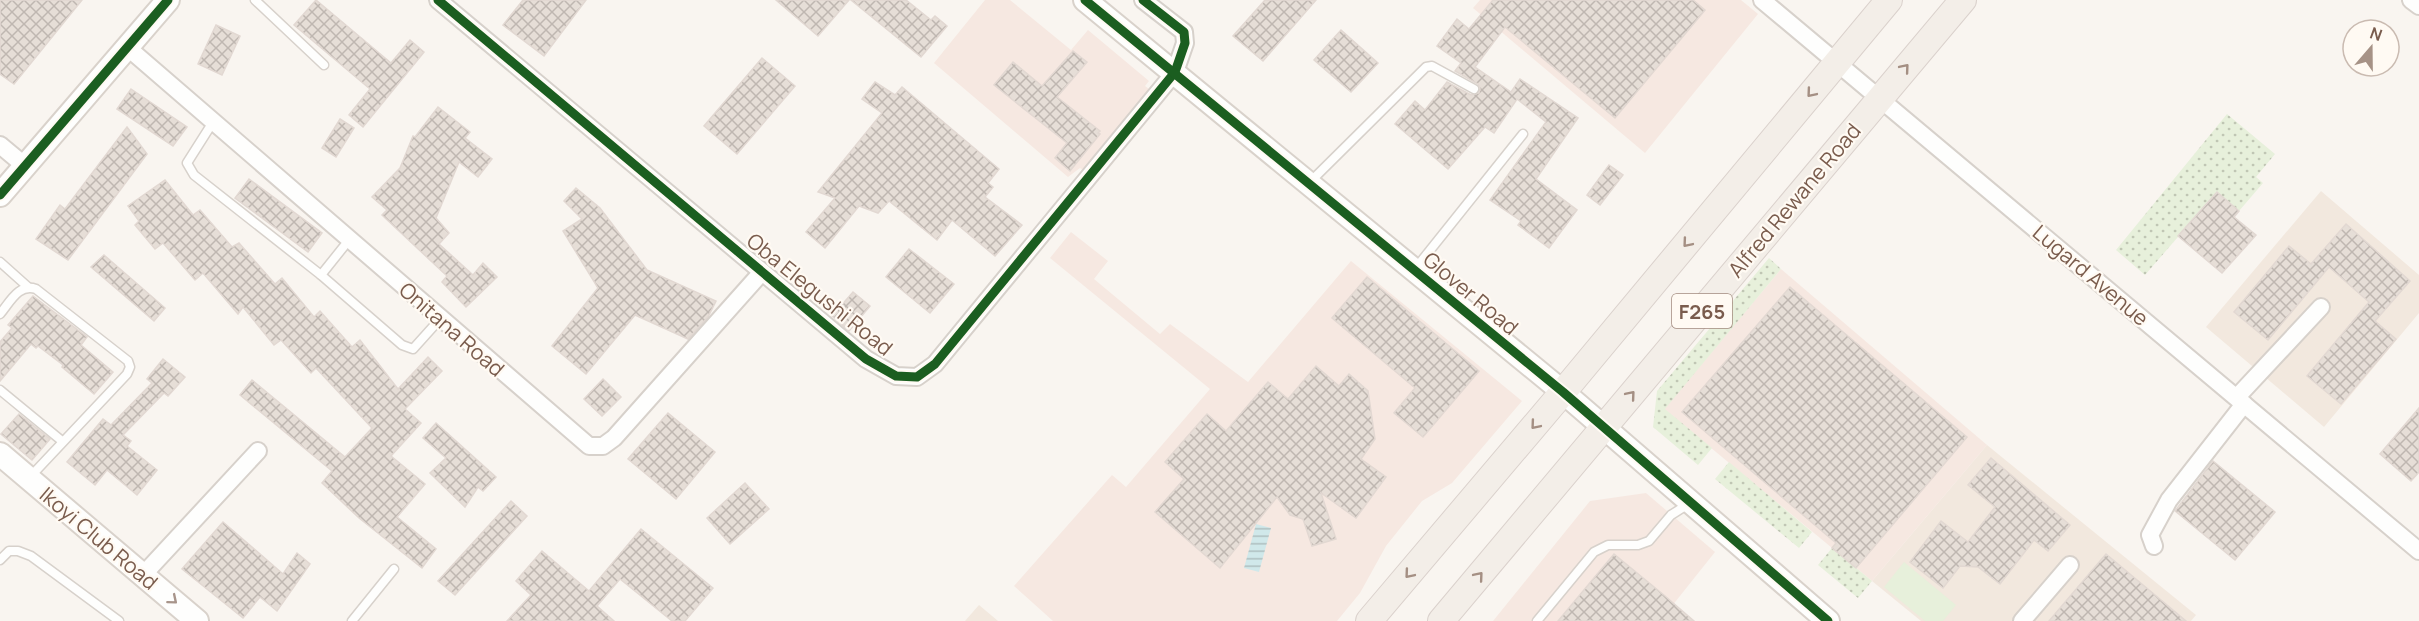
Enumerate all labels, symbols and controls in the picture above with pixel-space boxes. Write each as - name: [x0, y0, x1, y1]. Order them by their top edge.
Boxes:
- north arrow: [2341, 18, 2401, 78]
- text: N: [2367, 22, 2385, 46]
- one-way arrow: [1898, 64, 1909, 75]
- one-way arrow: [1807, 86, 1818, 97]
- street label: Alfred Rewane Road: [1721, 117, 1867, 283]
- street label: Lugard Avenue: [2027, 218, 2155, 332]
- street label: Oba Elegushi Road: [741, 227, 899, 361]
- one-way arrow: [1683, 236, 1694, 247]
- street label: Glover Road: [1418, 245, 1524, 341]
- street label: Onitana Road: [393, 276, 511, 382]
- road number: F265: [1672, 294, 1732, 328]
- one-way arrow: [1624, 391, 1635, 402]
- one-way arrow: [1531, 418, 1542, 429]
- street label: Ikoyi Club Road: [34, 480, 164, 596]
- one-way arrow: [1405, 567, 1416, 578]
- one-way arrow: [1472, 572, 1483, 583]
- one-way arrow: [166, 593, 177, 604]

